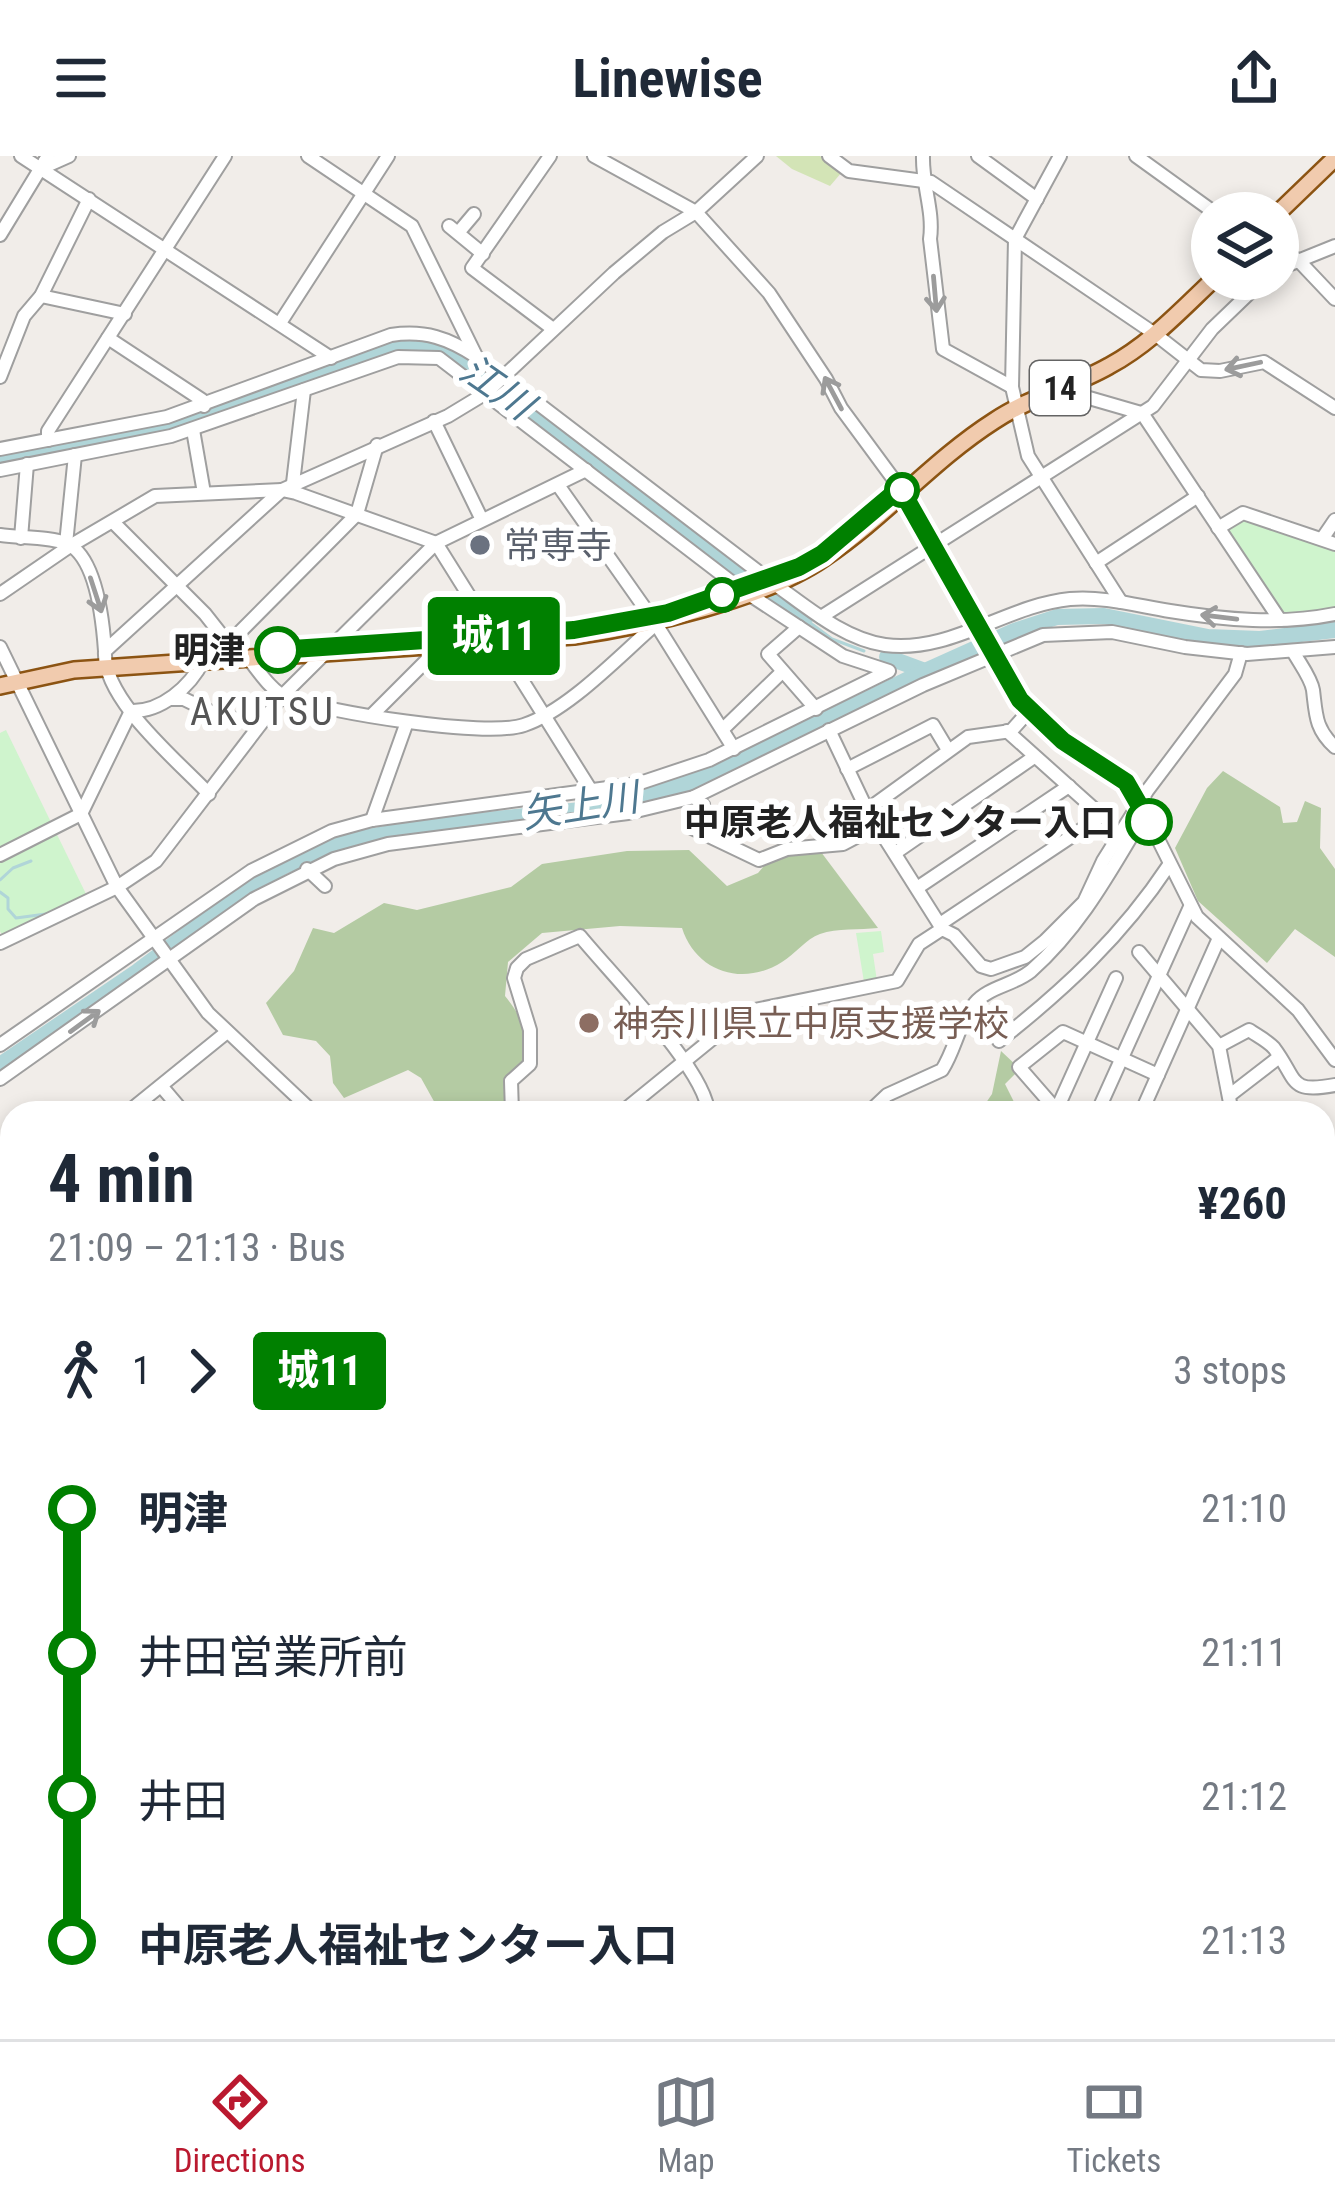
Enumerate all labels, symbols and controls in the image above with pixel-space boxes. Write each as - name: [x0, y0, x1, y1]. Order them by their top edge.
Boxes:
- icon: menu: [48, 45, 114, 111]
- icon: share: [1221, 45, 1287, 111]
- text: Linewise: [572, 47, 763, 110]
- map controls: [1191, 192, 1299, 300]
- button: layers: [1191, 192, 1299, 300]
- one-way arrow: [924, 274, 947, 313]
- water label: 江川: [451, 347, 545, 431]
- one-way arrow: [1224, 356, 1263, 378]
- road number: 14: [1030, 361, 1090, 415]
- one-way arrow: [821, 375, 844, 411]
- unlabelled marker: [886, 474, 918, 506]
- place label: 常専寺: [504, 525, 612, 567]
- marker: 常専寺: [467, 532, 493, 558]
- one-way arrow: [86, 576, 108, 614]
- unlabelled marker: [706, 579, 738, 611]
- line badge: 城11: [425, 597, 563, 675]
- one-way arrow: [1200, 606, 1239, 628]
- text: 城11: [452, 611, 536, 660]
- marker: 明津: [256, 628, 300, 672]
- place label: 明津: [173, 630, 245, 672]
- district label: AKUTSU: [190, 689, 336, 735]
- water label: 矢上川: [519, 773, 645, 838]
- marker: 中原老人福祉センター入口: [1127, 800, 1171, 844]
- place label: 中原老人福祉センター入口: [684, 802, 1116, 844]
- place label: 神奈川県立中原支援学校: [613, 1003, 1009, 1045]
- one-way arrow: [68, 1009, 101, 1035]
- marker: 神奈川県立中原支援学校: [576, 1010, 602, 1036]
- text: 4 min: [48, 1141, 195, 1218]
- text: ¥260: [1197, 1177, 1287, 1230]
- text: 21:09 – 21:13 · Bus: [48, 1225, 346, 1271]
- icon: walk: [48, 1338, 114, 1404]
- icon: forward: [169, 1338, 235, 1404]
- text: 城11: [277, 1346, 362, 1395]
- text: 1: [132, 1348, 151, 1394]
- text: 3 stops: [1173, 1348, 1287, 1394]
- text: 21:10: [1201, 1486, 1287, 1532]
- text: 明津: [138, 1487, 228, 1540]
- text: 21:11: [1201, 1630, 1287, 1676]
- text: 井田営業所前: [138, 1631, 408, 1684]
- text: 21:12: [1201, 1774, 1287, 1820]
- text: 井田: [138, 1775, 228, 1828]
- text: 21:13: [1201, 1918, 1287, 1964]
- text: 中原老人福祉センター入口: [138, 1919, 678, 1972]
- tab: Directions: [174, 2069, 306, 2180]
- tab: Map: [653, 2069, 719, 2180]
- tab: Tickets: [1066, 2069, 1161, 2180]

